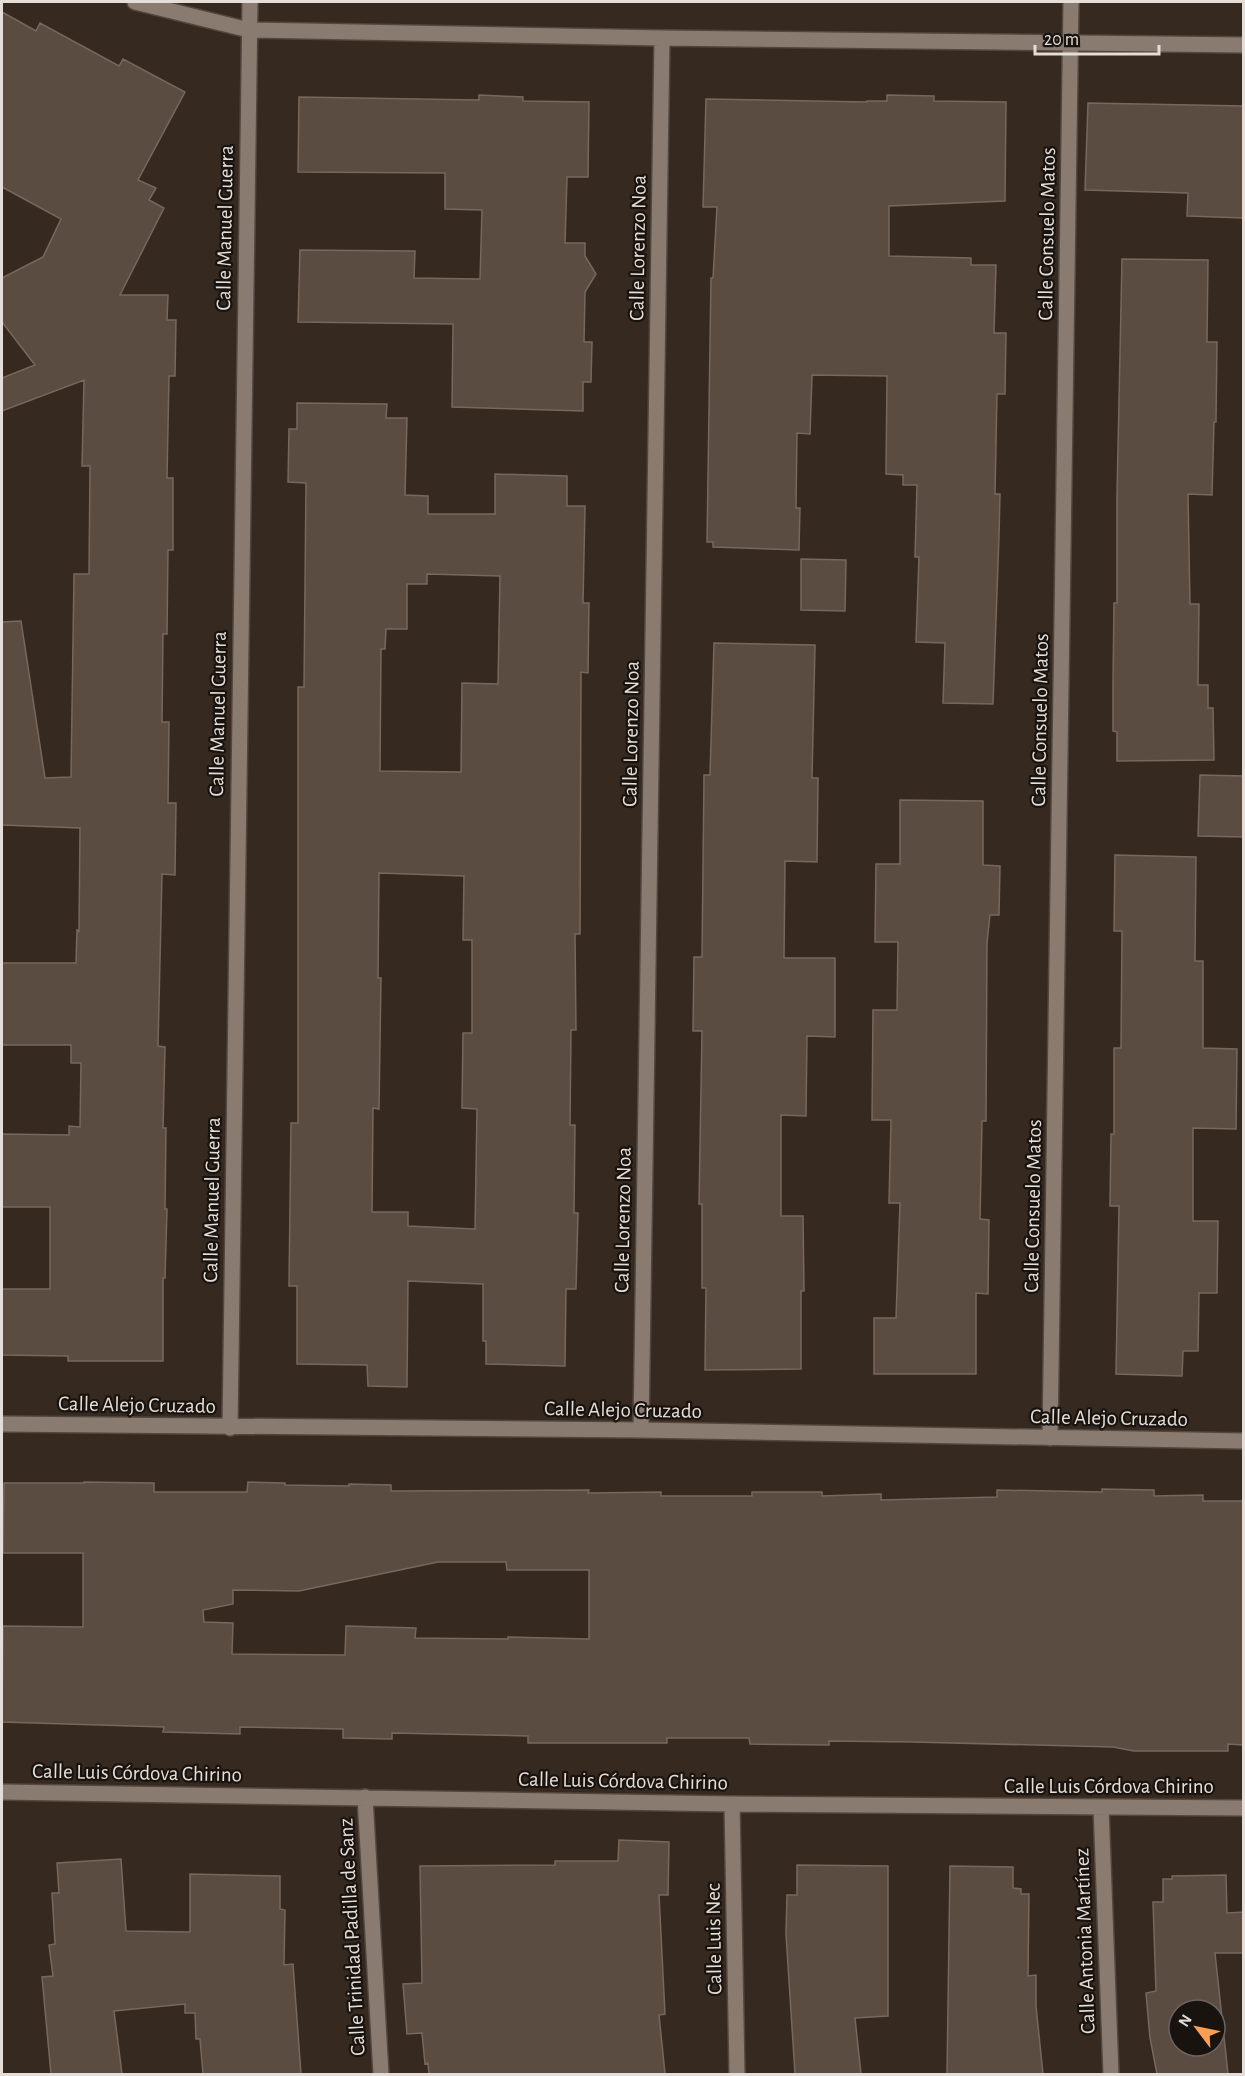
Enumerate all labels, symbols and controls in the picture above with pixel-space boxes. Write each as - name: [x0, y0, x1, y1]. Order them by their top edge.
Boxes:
- scale bar: [1035, 18, 1160, 56]
- text: 20 m: [1044, 31, 1079, 49]
- street label: Calle Manuel Guerra: [213, 145, 237, 311]
- street label: Calle Consuelo Matos: [1035, 147, 1059, 321]
- street label: Calle Lorenzo Noa: [626, 175, 650, 321]
- street label: Calle Manuel Guerra: [206, 631, 230, 797]
- street label: Calle Consuelo Matos: [1028, 633, 1052, 807]
- street label: Calle Lorenzo Noa: [619, 661, 643, 807]
- street label: Calle Manuel Guerra: [200, 1117, 224, 1283]
- street label: Calle Consuelo Matos: [1021, 1119, 1045, 1293]
- street label: Calle Lorenzo Noa: [611, 1147, 635, 1293]
- street label: Calle Alejo Cruzado: [58, 1393, 216, 1417]
- street label: Calle Alejo Cruzado: [544, 1398, 702, 1422]
- street label: Calle Alejo Cruzado: [1030, 1406, 1188, 1430]
- street label: Calle Luis Córdova Chirino: [32, 1761, 242, 1785]
- street label: Calle Luis Córdova Chirino: [518, 1769, 728, 1793]
- street label: Calle Luis Córdova Chirino: [1004, 1776, 1214, 1797]
- street label: Calle Trinidad Padilla de Sanz: [335, 1818, 369, 2056]
- street label: Calle Antonia Martínez: [1071, 1848, 1099, 2034]
- street label: Calle Luis Nec: [703, 1883, 725, 1995]
- north arrow: [1167, 1998, 1227, 2058]
- text: N: [1175, 2012, 1195, 2030]

